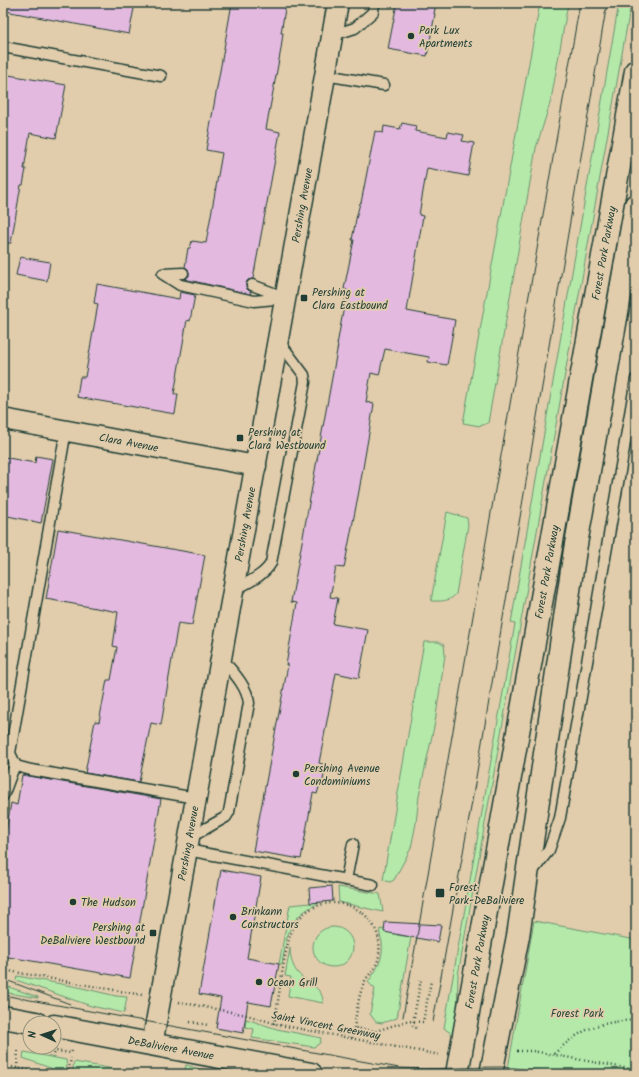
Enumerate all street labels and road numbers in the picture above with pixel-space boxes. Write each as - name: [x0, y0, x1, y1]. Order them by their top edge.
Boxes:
- street label: Pershing Avenue: [287, 167, 318, 244]
- street label: Forest Park Parkway: [587, 204, 622, 301]
- street label: Clara Avenue: [97, 429, 160, 458]
- street label: Pershing Avenue: [230, 485, 261, 563]
- street label: Forest Park Parkway: [530, 523, 565, 620]
- street label: Pershing Avenue: [173, 804, 205, 882]
- street label: Forest Park Parkway: [461, 913, 495, 1010]
- street label: Saint Vincent Greenway: [270, 1007, 383, 1046]
- street label: DeBaliviere Avenue: [126, 1032, 215, 1066]

